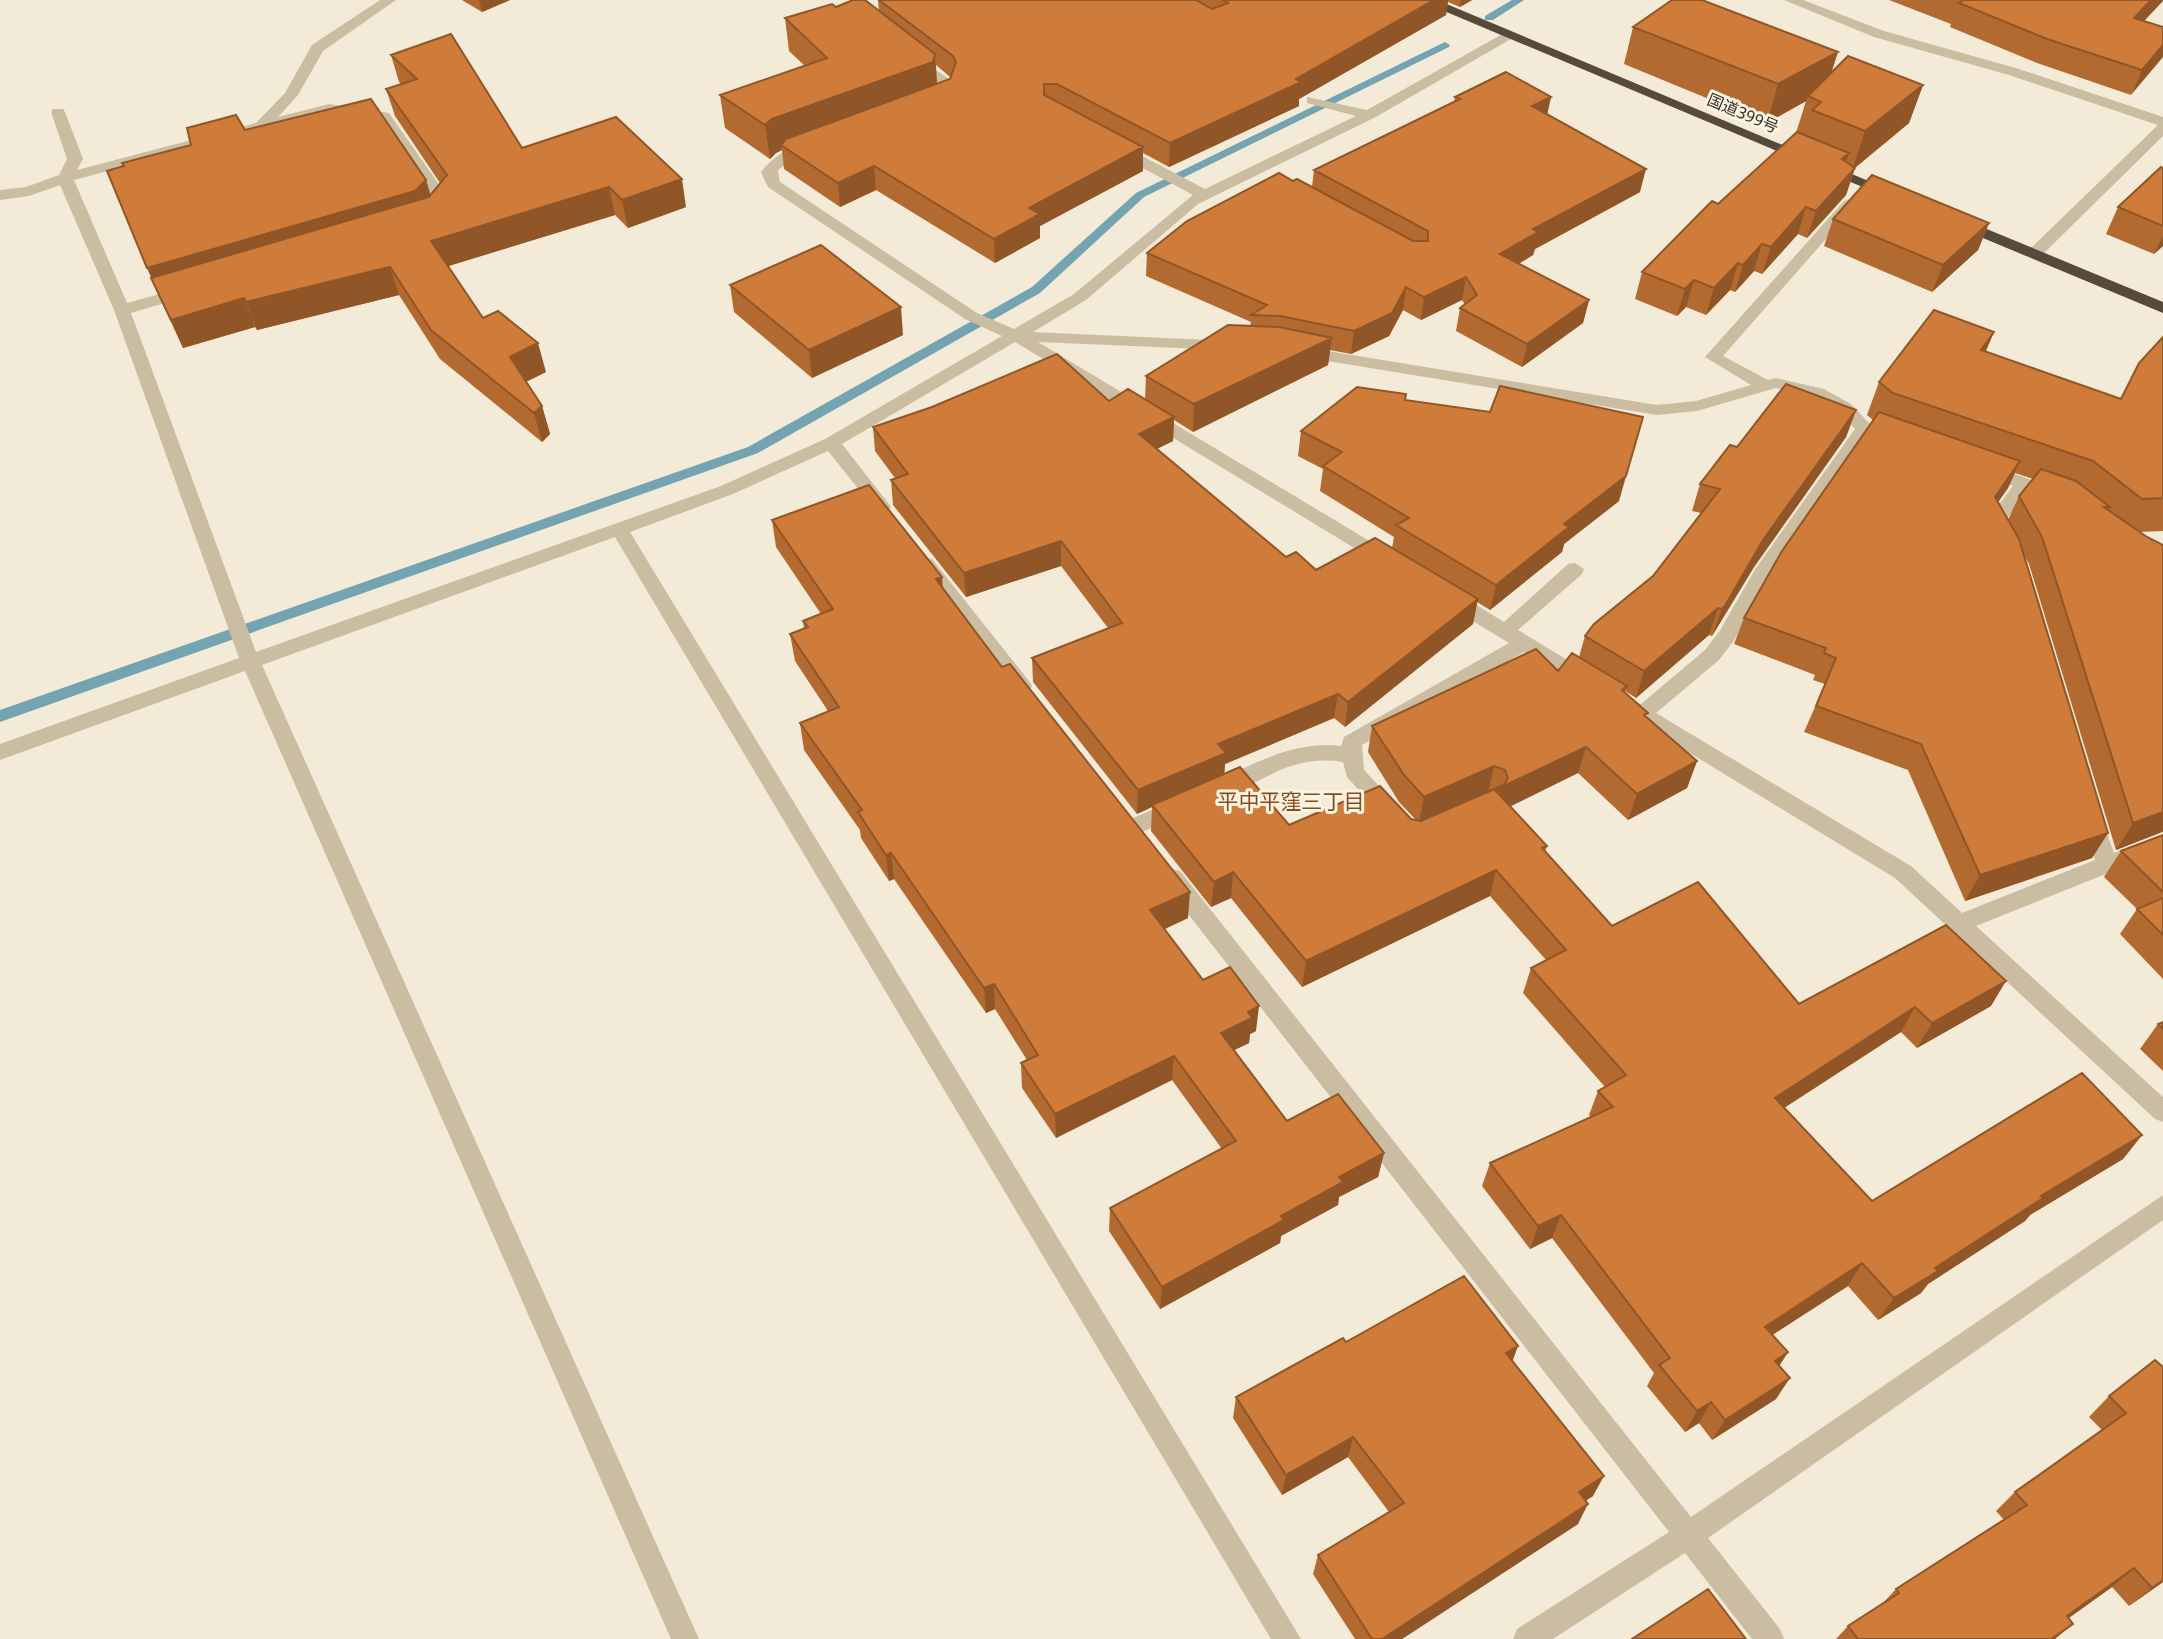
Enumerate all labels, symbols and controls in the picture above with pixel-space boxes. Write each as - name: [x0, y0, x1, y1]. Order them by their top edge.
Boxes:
- street label: 国道399号: [1704, 88, 1782, 138]
- district label: 平中平窪三丁目: [1218, 787, 1365, 815]

